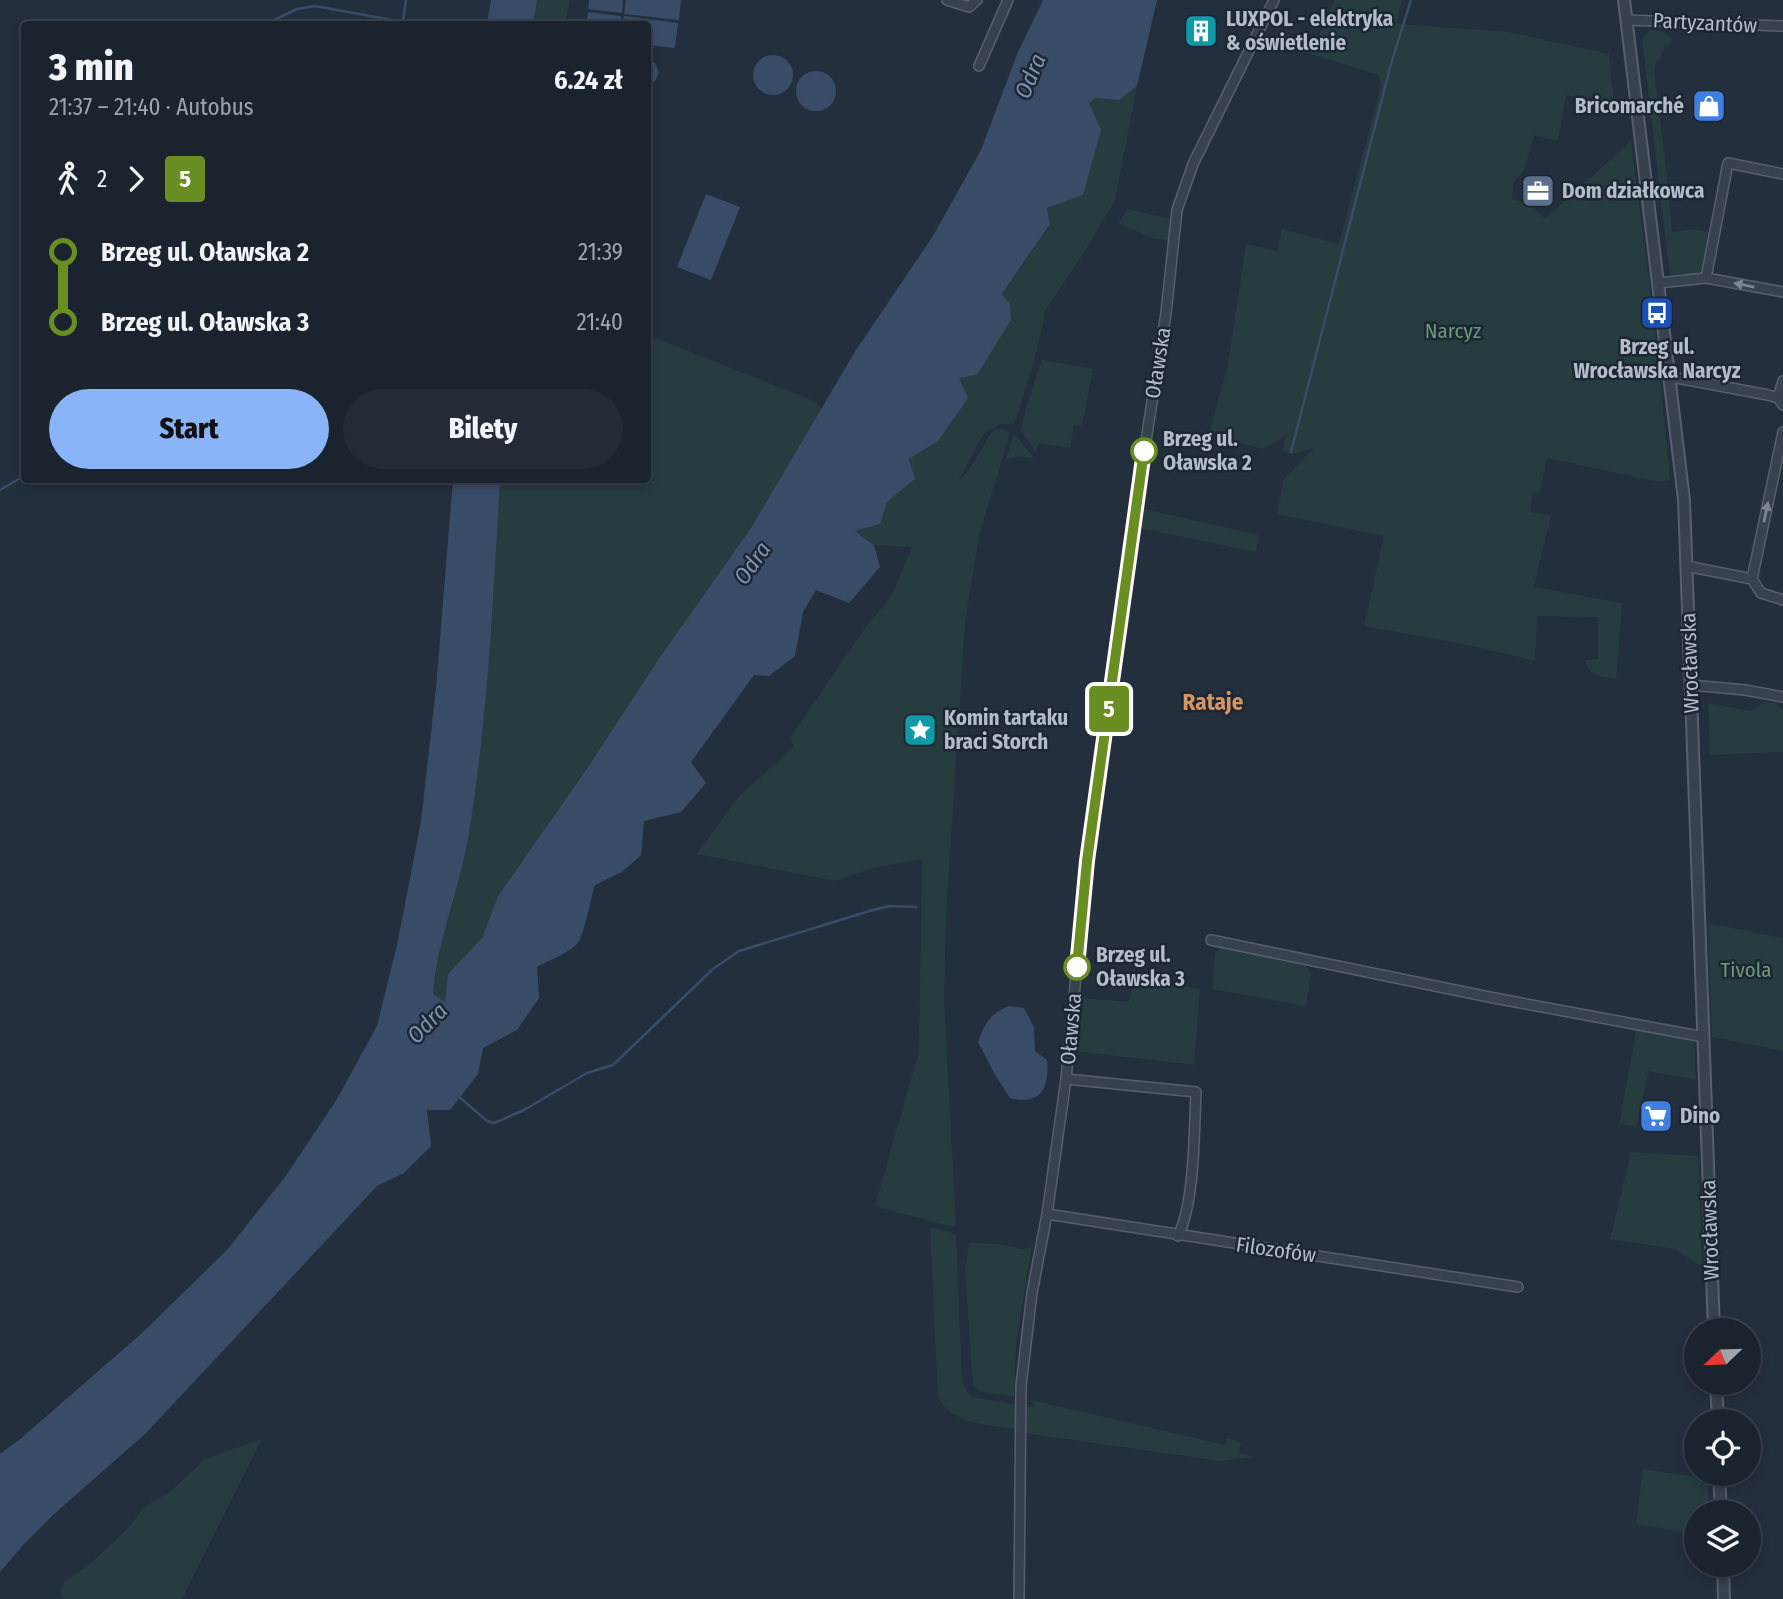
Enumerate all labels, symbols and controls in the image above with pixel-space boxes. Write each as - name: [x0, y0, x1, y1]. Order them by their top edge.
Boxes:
- place label: LUXPOL - elektryka & oświetlenie: [1226, 6, 1393, 56]
- street label: Partyzantów: [1652, 7, 1758, 39]
- building icon: LUXPOL - elektryka & oświetlenie: [1182, 12, 1220, 50]
- text: 3 min: [49, 44, 133, 90]
- water label: Odra: [1008, 49, 1052, 103]
- text: 6.24 zł: [554, 65, 623, 96]
- shop icon: Bricomarché: [1690, 87, 1728, 125]
- text: 21:37 – 21:40 · Autobus: [49, 93, 254, 121]
- place label: Bricomarché: [1575, 93, 1684, 119]
- icon: walk: [49, 160, 87, 198]
- icon: forward: [117, 160, 155, 198]
- text: 2: [97, 165, 107, 193]
- text: 5: [179, 165, 191, 193]
- office icon: Dom działkowca: [1519, 172, 1557, 210]
- place label: Dom działkowca: [1562, 178, 1704, 204]
- text: Brzeg ul. Oławska 2: [101, 237, 309, 268]
- text: 21:39: [578, 238, 623, 266]
- one-way arrow: [1733, 279, 1755, 290]
- bus stop icon: Brzeg ul. Wrocławska Narcyz: [1638, 294, 1676, 332]
- text: Brzeg ul. Oławska 3: [101, 307, 309, 338]
- text: 21:40: [577, 308, 623, 336]
- park label: Narcyz: [1425, 318, 1481, 344]
- street label: Oławska: [1140, 326, 1176, 400]
- place label: Brzeg ul. Wrocławska Narcyz: [1573, 334, 1741, 384]
- button: Start: [49, 389, 329, 469]
- button: Bilety: [343, 389, 623, 469]
- place label: Brzeg ul. Oławska 2: [1163, 426, 1252, 476]
- marker: Brzeg ul. Oławska 2: [1131, 438, 1157, 464]
- one-way arrow: [1761, 501, 1772, 523]
- water label: Odra: [727, 536, 777, 590]
- street label: Wrocławska: [1675, 612, 1705, 714]
- line badge: 5: [1086, 686, 1132, 732]
- district label: Rataje: [1183, 688, 1244, 716]
- text: 5: [1103, 695, 1115, 723]
- place label: Komin tartaku braci Storch: [944, 705, 1068, 755]
- place icon: Komin tartaku braci Storch: [901, 711, 939, 749]
- place label: Brzeg ul. Oławska 3: [1096, 942, 1185, 992]
- marker: Brzeg ul. Oławska 3: [1064, 954, 1090, 980]
- park label: Tivola: [1720, 957, 1772, 983]
- street label: Oławska: [1055, 992, 1087, 1066]
- water label: Odra: [401, 997, 453, 1049]
- supermarket icon: Dino: [1637, 1097, 1675, 1135]
- place label: Dino: [1680, 1103, 1720, 1129]
- street label: Wrocławska: [1695, 1179, 1725, 1281]
- street label: Filozofów: [1234, 1232, 1318, 1268]
- north arrow: [1684, 1318, 1760, 1395]
- map controls: [1684, 1318, 1761, 1577]
- button: locate: [1684, 1409, 1761, 1486]
- button: layers: [1684, 1500, 1761, 1577]

